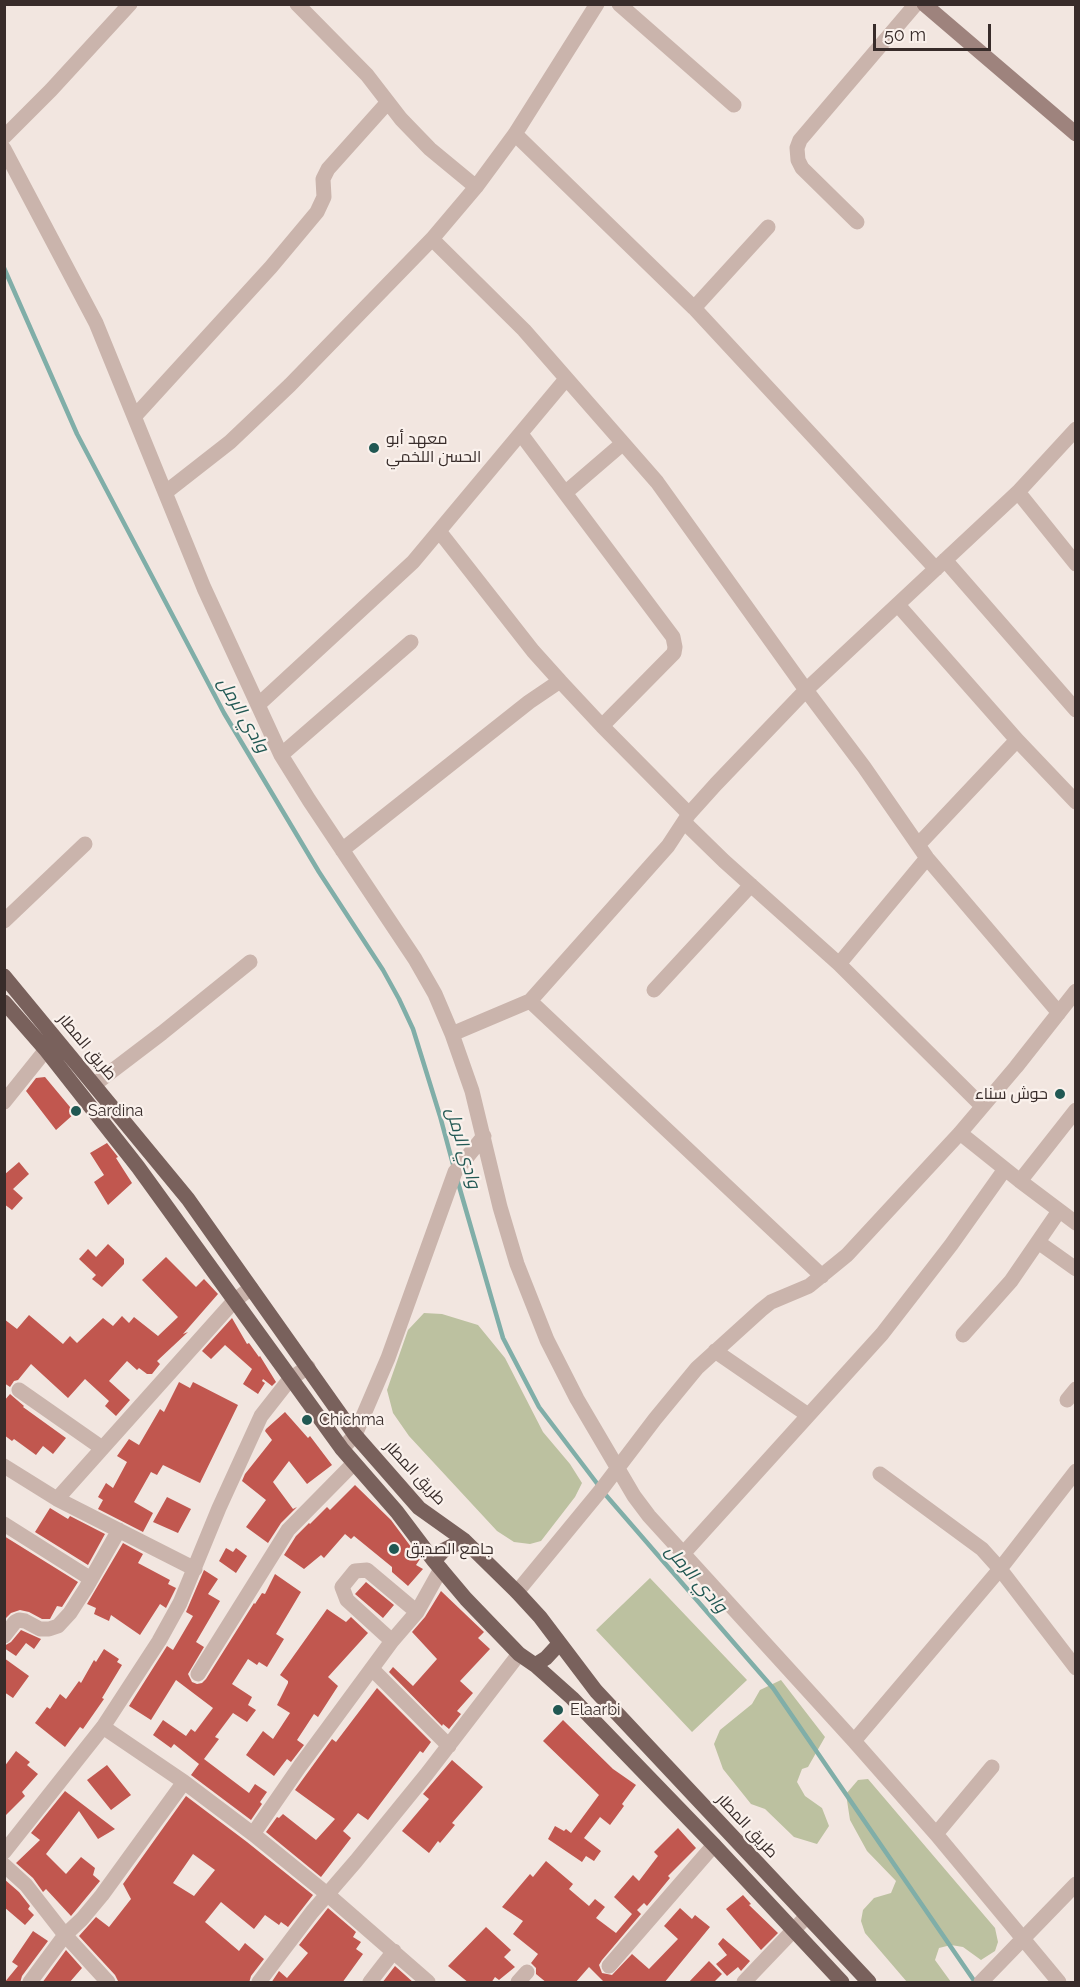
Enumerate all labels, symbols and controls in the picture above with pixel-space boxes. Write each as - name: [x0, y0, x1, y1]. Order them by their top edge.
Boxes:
- scale bar: [876, 12, 994, 50]
- text: 50 m: [884, 24, 926, 45]
- place label: معهد أبو الحسن اللخمي: [386, 429, 481, 467]
- marker: معهد أبو الحسن اللخمي: [367, 441, 381, 455]
- water label: وادي الرمل: [213, 674, 273, 756]
- street label: طريق المطار: [54, 1010, 120, 1084]
- place label: حوش سناء: [975, 1084, 1048, 1104]
- marker: حوش سناء: [1053, 1087, 1067, 1101]
- place label: Sardina: [88, 1101, 143, 1121]
- marker: Sardina: [69, 1104, 83, 1118]
- water label: وادي الرمل: [441, 1105, 485, 1191]
- place label: Chichma: [319, 1410, 384, 1430]
- marker: Chichma: [300, 1413, 314, 1427]
- street label: طريق المطار: [380, 1437, 450, 1509]
- place label: جامع الصديق: [406, 1539, 494, 1559]
- water label: وادي الرمل: [661, 1540, 731, 1618]
- marker: جامع الصديق: [387, 1542, 401, 1556]
- place label: Elaarbi: [570, 1700, 621, 1720]
- marker: Elaarbi: [551, 1703, 565, 1717]
- street label: طريق المطار: [712, 1790, 782, 1862]

